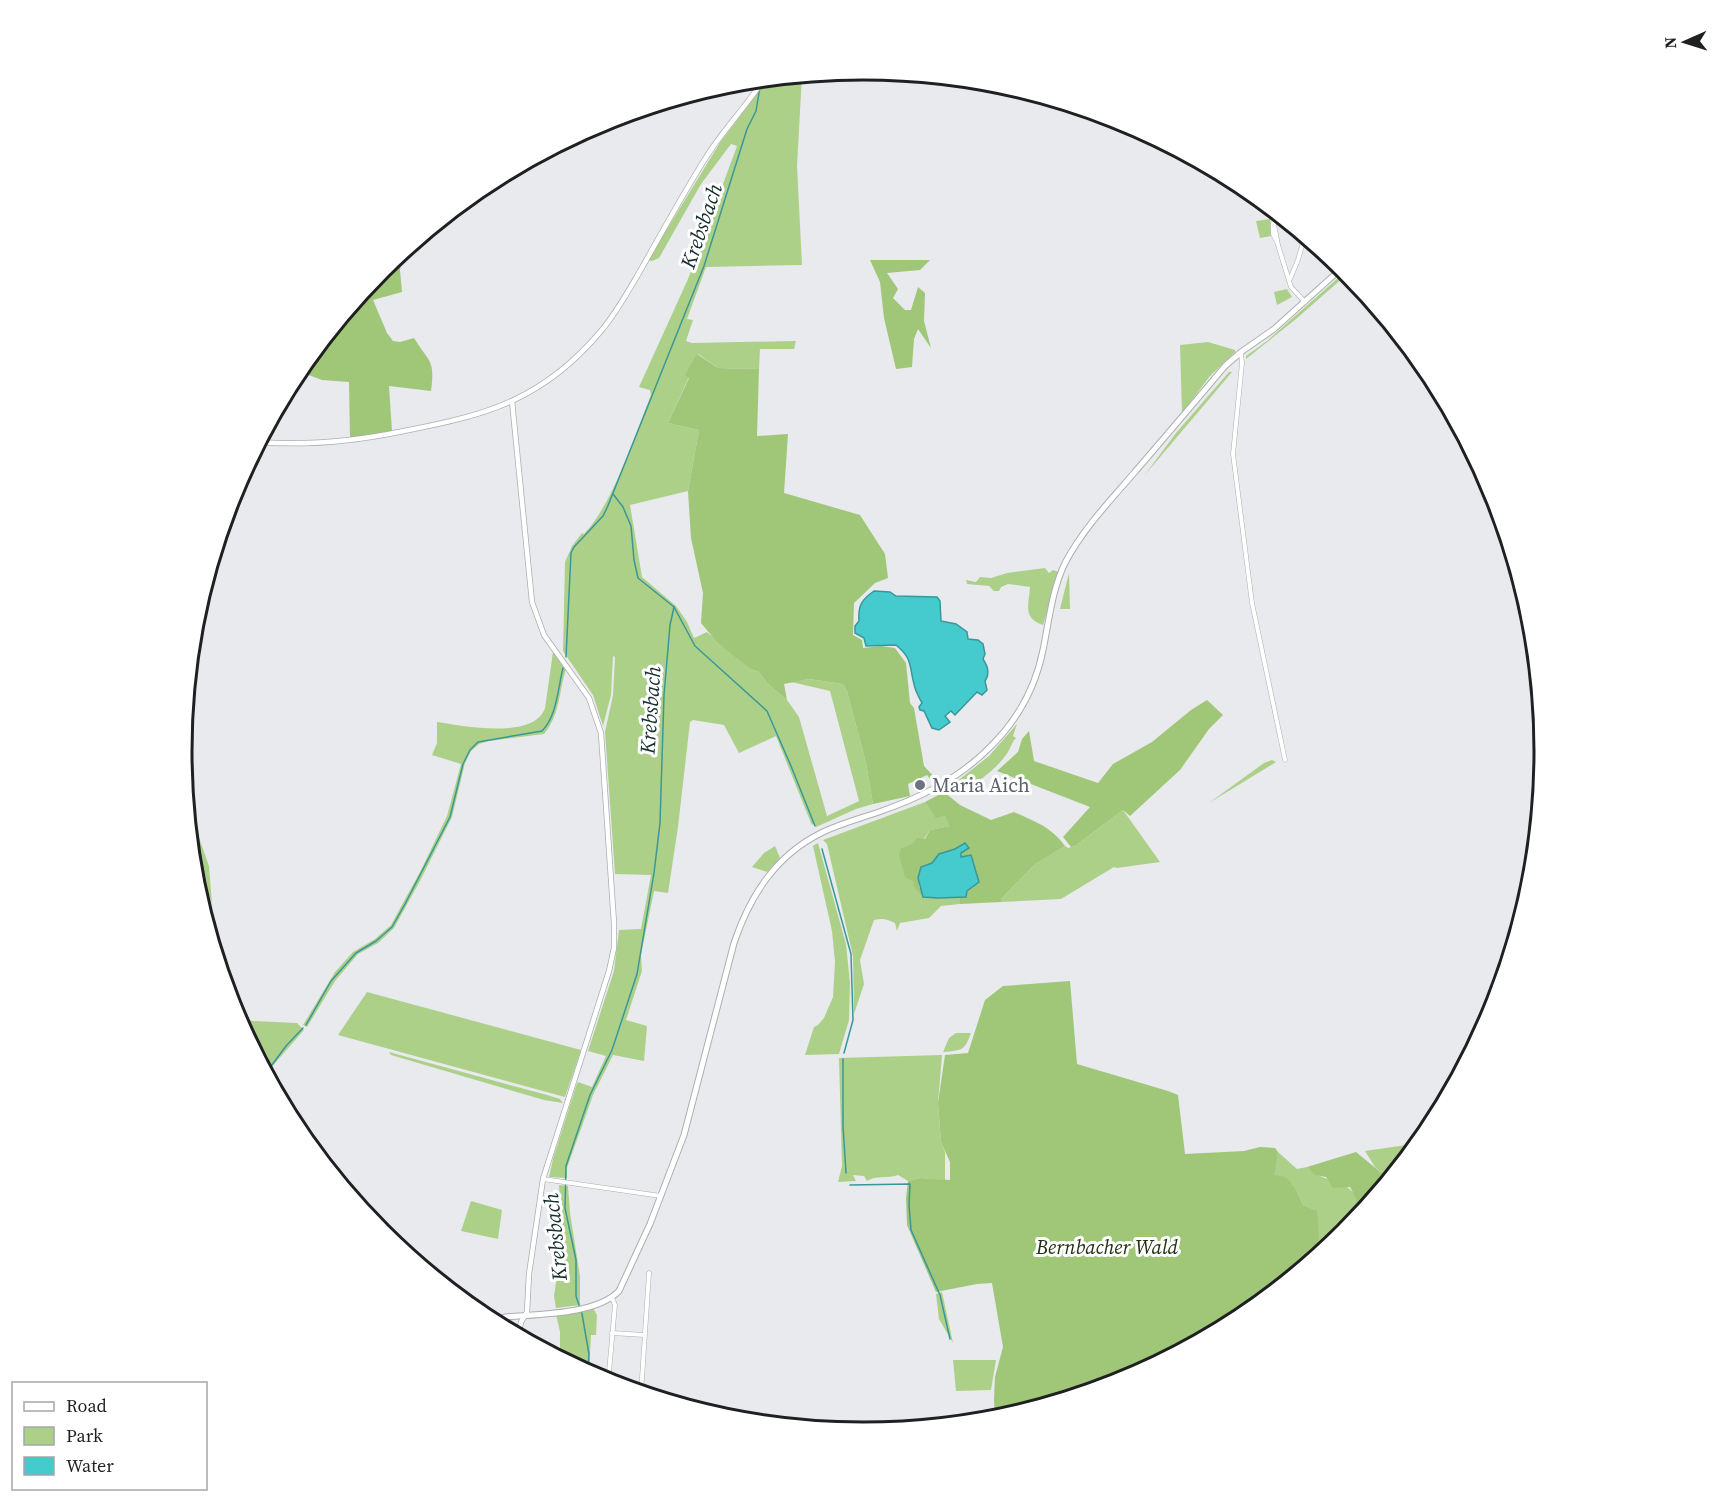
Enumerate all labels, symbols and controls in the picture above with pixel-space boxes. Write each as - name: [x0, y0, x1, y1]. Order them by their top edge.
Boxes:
- north arrow: [1655, 12, 1715, 72]
- text: N: [1659, 36, 1681, 49]
- water label: Krebsbach: [673, 179, 729, 273]
- water label: Krebsbach: [632, 664, 668, 756]
- place label: Maria Aich: [932, 771, 1030, 799]
- marker: Maria Aich: [913, 778, 927, 792]
- water label: Krebsbach: [536, 1191, 574, 1283]
- park label: Bernbacher Wald: [1035, 1233, 1179, 1261]
- legend: [12, 1382, 207, 1490]
- text: Road: [66, 1393, 107, 1418]
- text: Park: [66, 1423, 103, 1448]
- text: Water: [66, 1453, 114, 1478]

